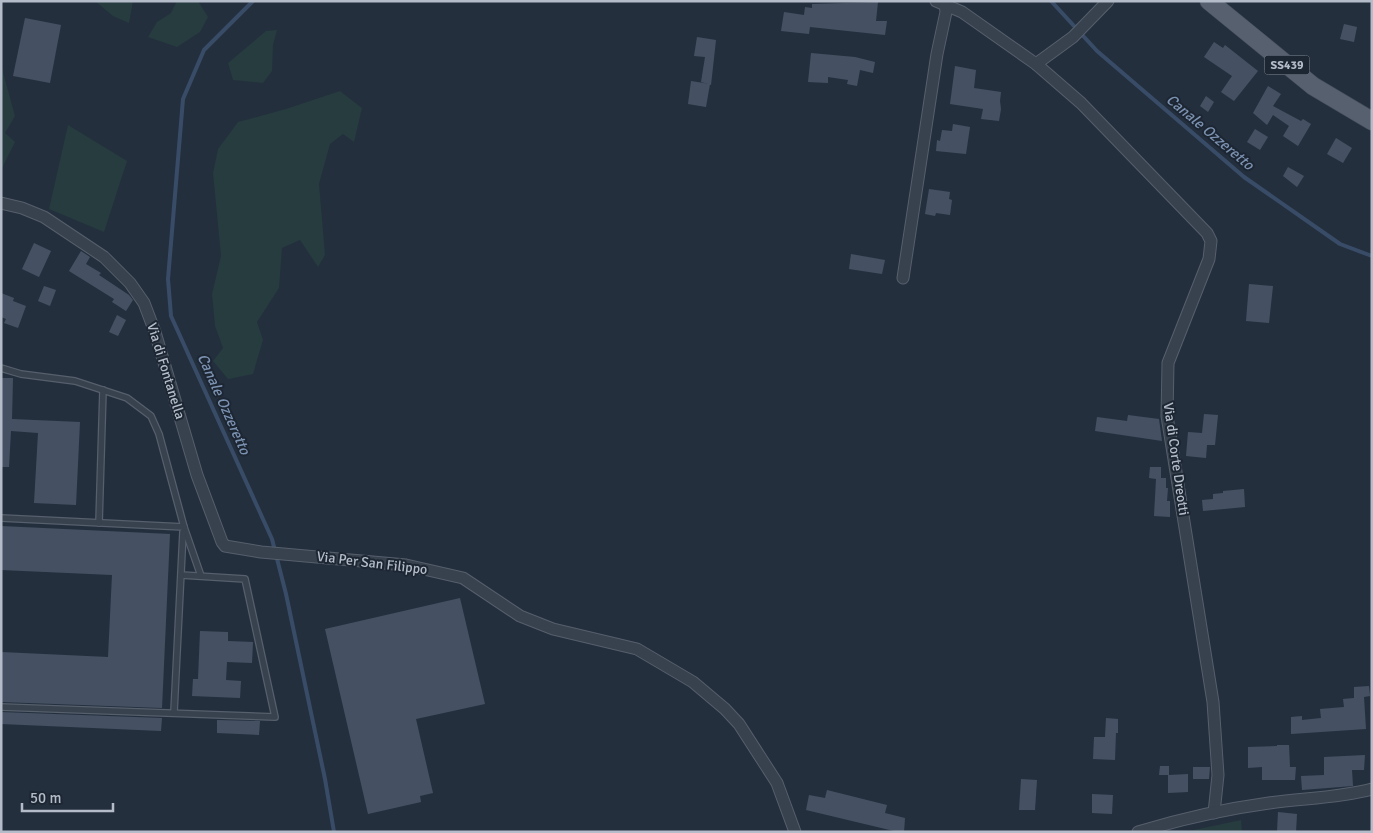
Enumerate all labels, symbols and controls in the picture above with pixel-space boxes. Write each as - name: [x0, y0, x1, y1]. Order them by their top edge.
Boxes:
- road number: SS439: [1264, 56, 1310, 74]
- water label: Canale Ozzeretto: [1163, 90, 1258, 175]
- street label: Via di Fontanella: [143, 321, 189, 421]
- water label: Canale Ozzeretto: [194, 351, 255, 458]
- street label: Via di Corte Dreotti: [1160, 401, 1192, 517]
- street label: Via Per San Filippo: [316, 548, 428, 578]
- scale bar: [22, 780, 114, 812]
- text: 50 m: [30, 789, 61, 807]

